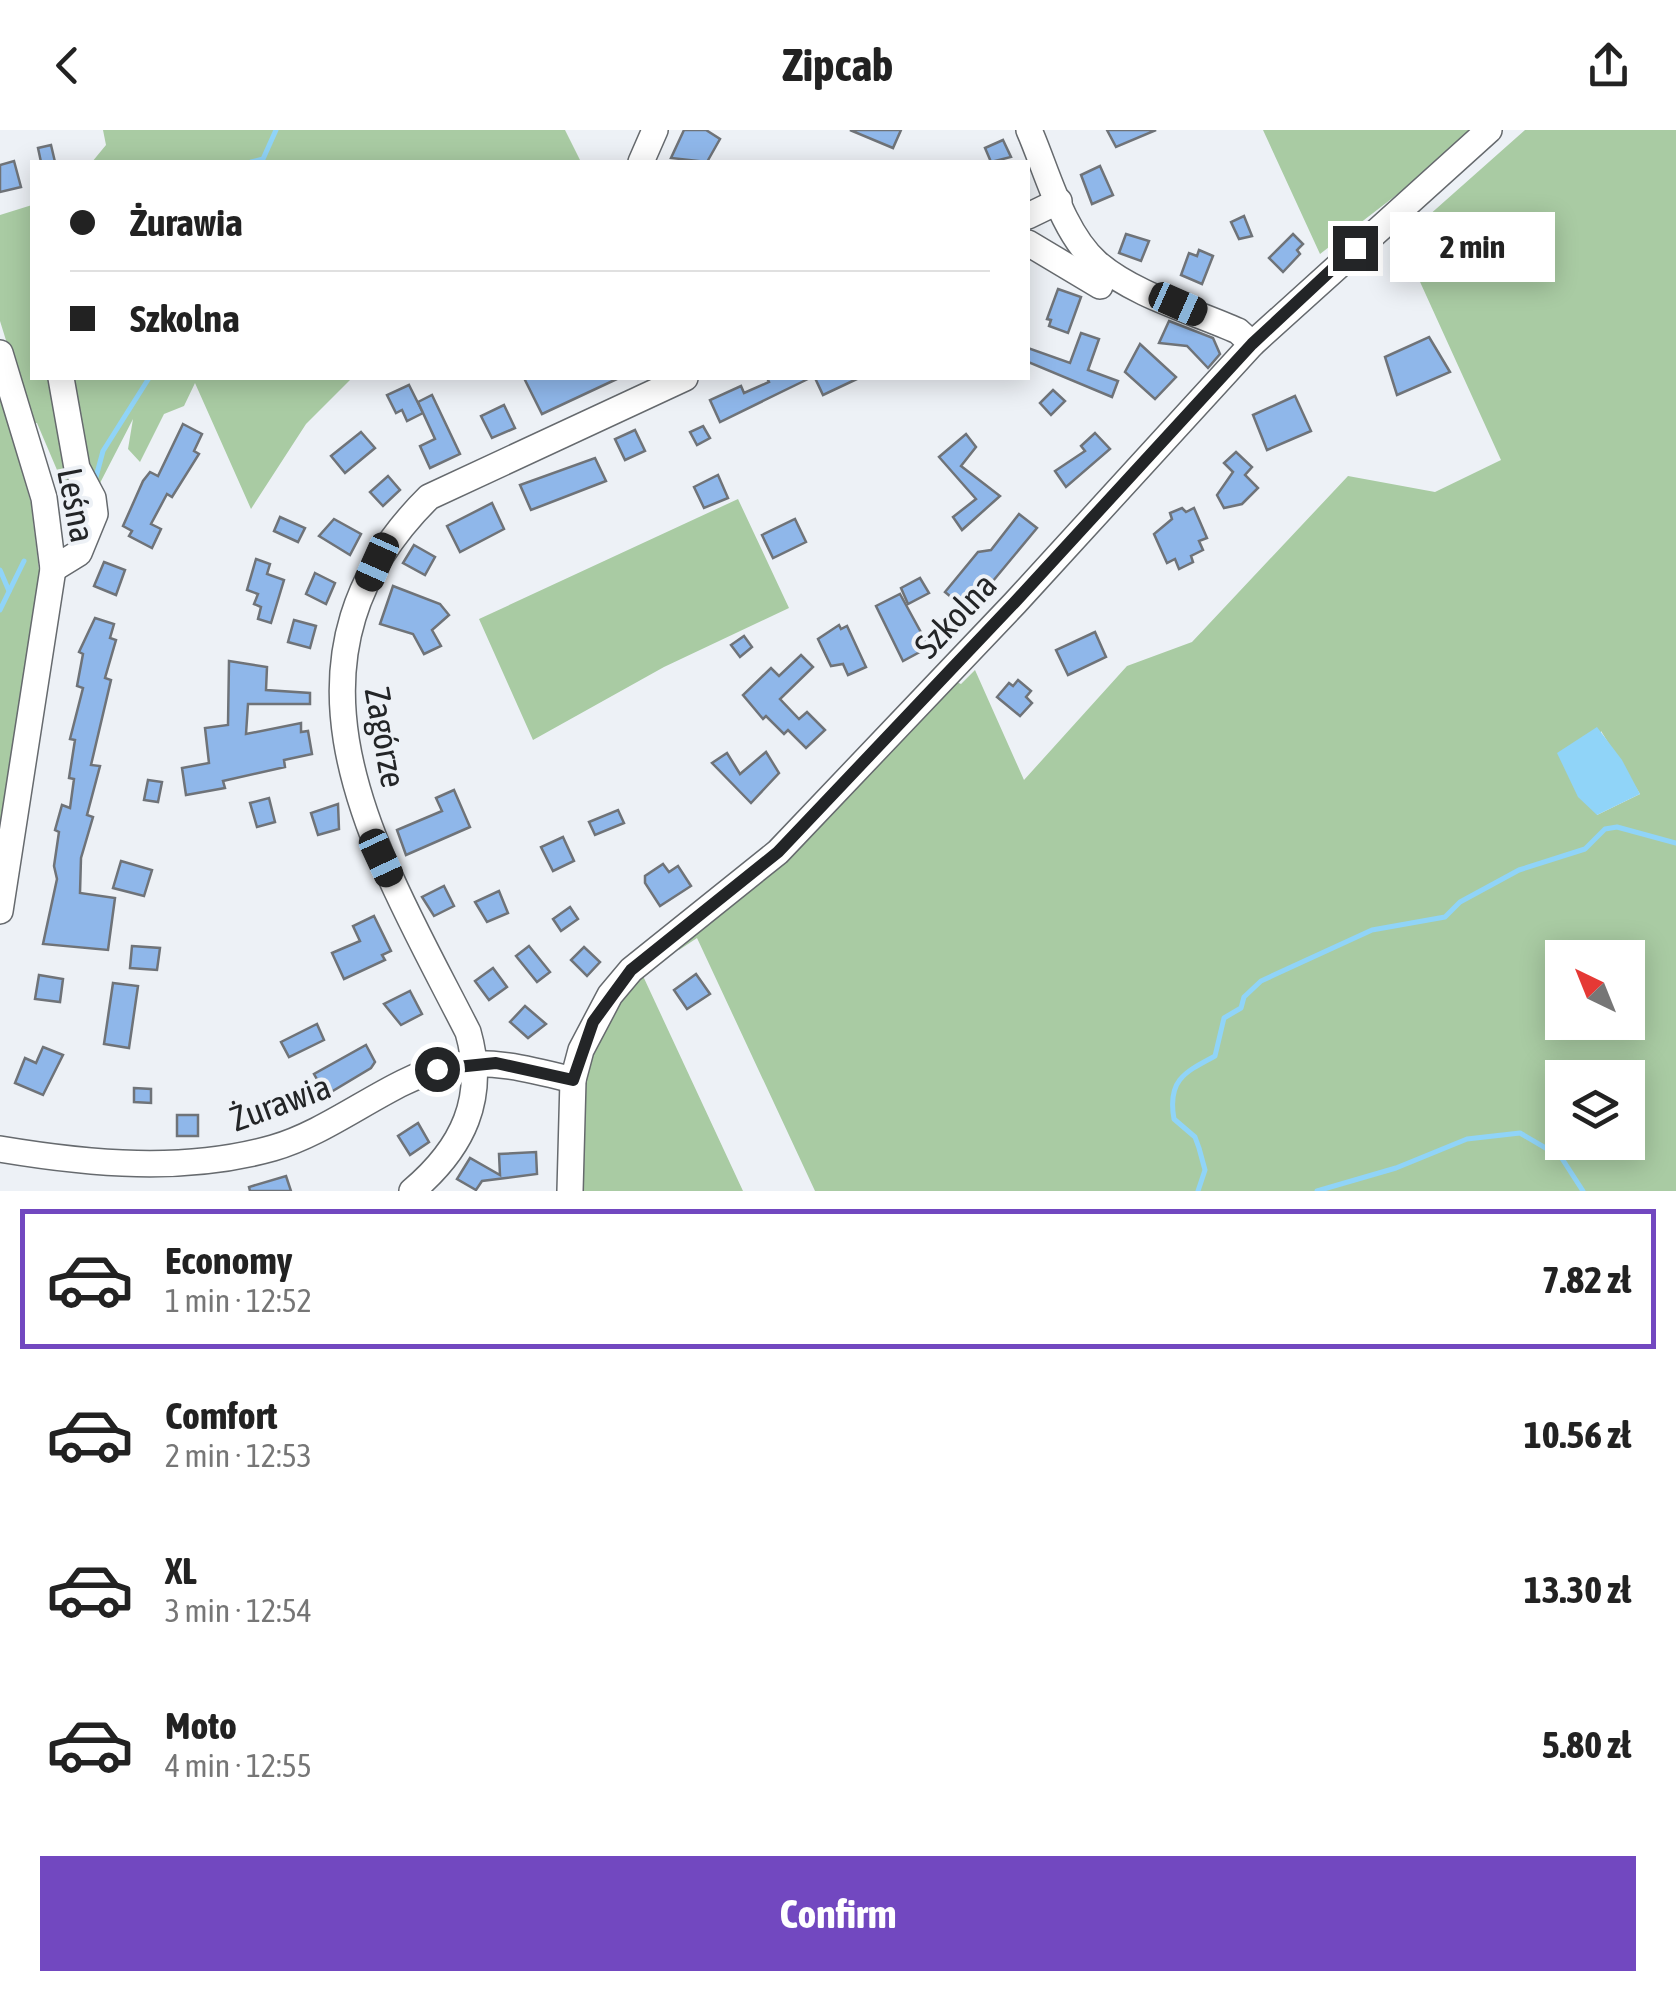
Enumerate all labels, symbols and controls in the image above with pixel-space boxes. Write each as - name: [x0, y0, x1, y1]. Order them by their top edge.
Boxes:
- icon: back: [40, 38, 95, 93]
- icon: share: [1581, 38, 1636, 93]
- text: Zipcab: [783, 39, 893, 91]
- text: Żurawia: [130, 201, 243, 244]
- callout: 2 min: [1390, 213, 1555, 283]
- route end: [1333, 226, 1378, 271]
- text: 2 min: [1440, 228, 1505, 265]
- car: [1144, 278, 1212, 330]
- text: Szkolna: [130, 297, 240, 340]
- street label: Leśna: [50, 464, 104, 546]
- car: [351, 528, 403, 596]
- street label: Szkolna: [906, 564, 1004, 666]
- street label: Zagórze: [358, 684, 414, 790]
- car: [355, 824, 407, 892]
- north arrow: [1545, 940, 1645, 1040]
- map controls: [1545, 940, 1645, 1160]
- route start: [415, 1047, 460, 1092]
- button: layers: [1545, 1060, 1645, 1160]
- street label: Żurawia: [224, 1065, 336, 1139]
- icon: car: [45, 1234, 135, 1324]
- text: Economy: [165, 1239, 292, 1282]
- text: 7.82 zł: [1542, 1258, 1631, 1301]
- text: 1 min · 12:52: [165, 1282, 312, 1319]
- icon: car: [45, 1389, 135, 1479]
- text: Comfort: [165, 1394, 277, 1437]
- text: 10.56 zł: [1524, 1413, 1631, 1456]
- text: 2 min · 12:53: [165, 1437, 312, 1474]
- icon: car: [45, 1544, 135, 1634]
- text: XL: [165, 1549, 197, 1592]
- text: 13.30 zł: [1524, 1568, 1631, 1611]
- text: 3 min · 12:54: [165, 1592, 312, 1629]
- icon: car: [45, 1699, 135, 1789]
- text: Moto: [165, 1704, 237, 1747]
- text: 5.80 zł: [1542, 1723, 1631, 1766]
- text: 4 min · 12:55: [165, 1747, 312, 1784]
- button: Confirm: [40, 1856, 1636, 1971]

